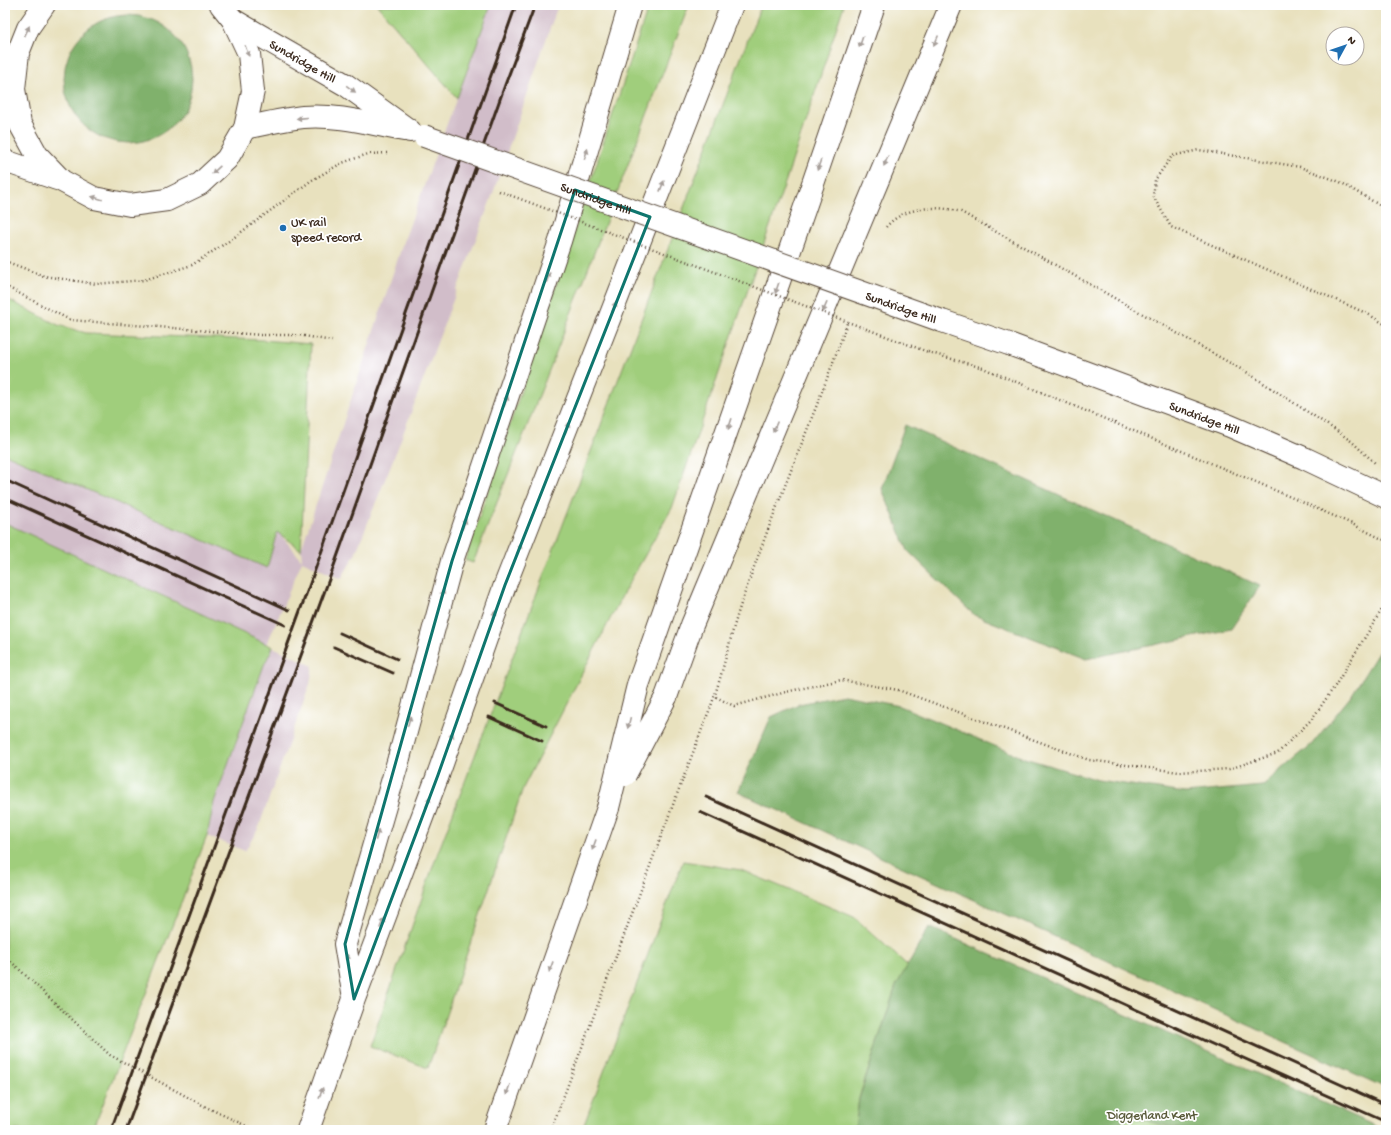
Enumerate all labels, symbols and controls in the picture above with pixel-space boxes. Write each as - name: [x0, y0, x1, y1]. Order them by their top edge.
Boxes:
- one-way arrow: [24, 26, 30, 37]
- north arrow: [1325, 26, 1365, 66]
- text: N: [1344, 34, 1358, 47]
- one-way arrow: [932, 35, 939, 47]
- one-way arrow: [858, 36, 864, 48]
- street label: Sundridge Hill: [266, 38, 338, 88]
- one-way arrow: [244, 45, 250, 57]
- one-way arrow: [346, 85, 357, 93]
- one-way arrow: [296, 114, 308, 121]
- one-way arrow: [583, 147, 589, 159]
- one-way arrow: [882, 155, 889, 167]
- one-way arrow: [816, 159, 822, 171]
- one-way arrow: [211, 165, 222, 174]
- street label: Sundridge Hill: [558, 180, 633, 219]
- one-way arrow: [659, 180, 665, 191]
- one-way arrow: [90, 195, 102, 201]
- place label: UK rail speed record: [291, 216, 362, 246]
- marker: UK rail speed record: [278, 223, 288, 233]
- one-way arrow: [545, 271, 551, 283]
- one-way arrow: [774, 282, 780, 294]
- street label: Sundridge Hill: [863, 289, 938, 328]
- one-way arrow: [612, 300, 618, 312]
- one-way arrow: [822, 301, 828, 312]
- one-way arrow: [503, 394, 509, 406]
- street label: Sundridge Hill: [1167, 399, 1242, 439]
- one-way arrow: [726, 418, 732, 430]
- one-way arrow: [564, 421, 570, 433]
- one-way arrow: [772, 421, 778, 432]
- one-way arrow: [461, 518, 467, 530]
- one-way arrow: [517, 542, 523, 554]
- one-way arrow: [440, 589, 446, 601]
- one-way arrow: [492, 609, 498, 621]
- one-way arrow: [406, 714, 412, 726]
- one-way arrow: [626, 717, 632, 729]
- one-way arrow: [449, 732, 455, 744]
- one-way arrow: [426, 795, 432, 807]
- one-way arrow: [374, 829, 380, 841]
- one-way arrow: [591, 839, 597, 851]
- one-way arrow: [380, 917, 386, 929]
- one-way arrow: [345, 954, 351, 967]
- one-way arrow: [547, 962, 553, 974]
- one-way arrow: [505, 1084, 511, 1096]
- one-way arrow: [318, 1087, 324, 1099]
- park label: Diggerland Kent: [1106, 1109, 1199, 1124]

